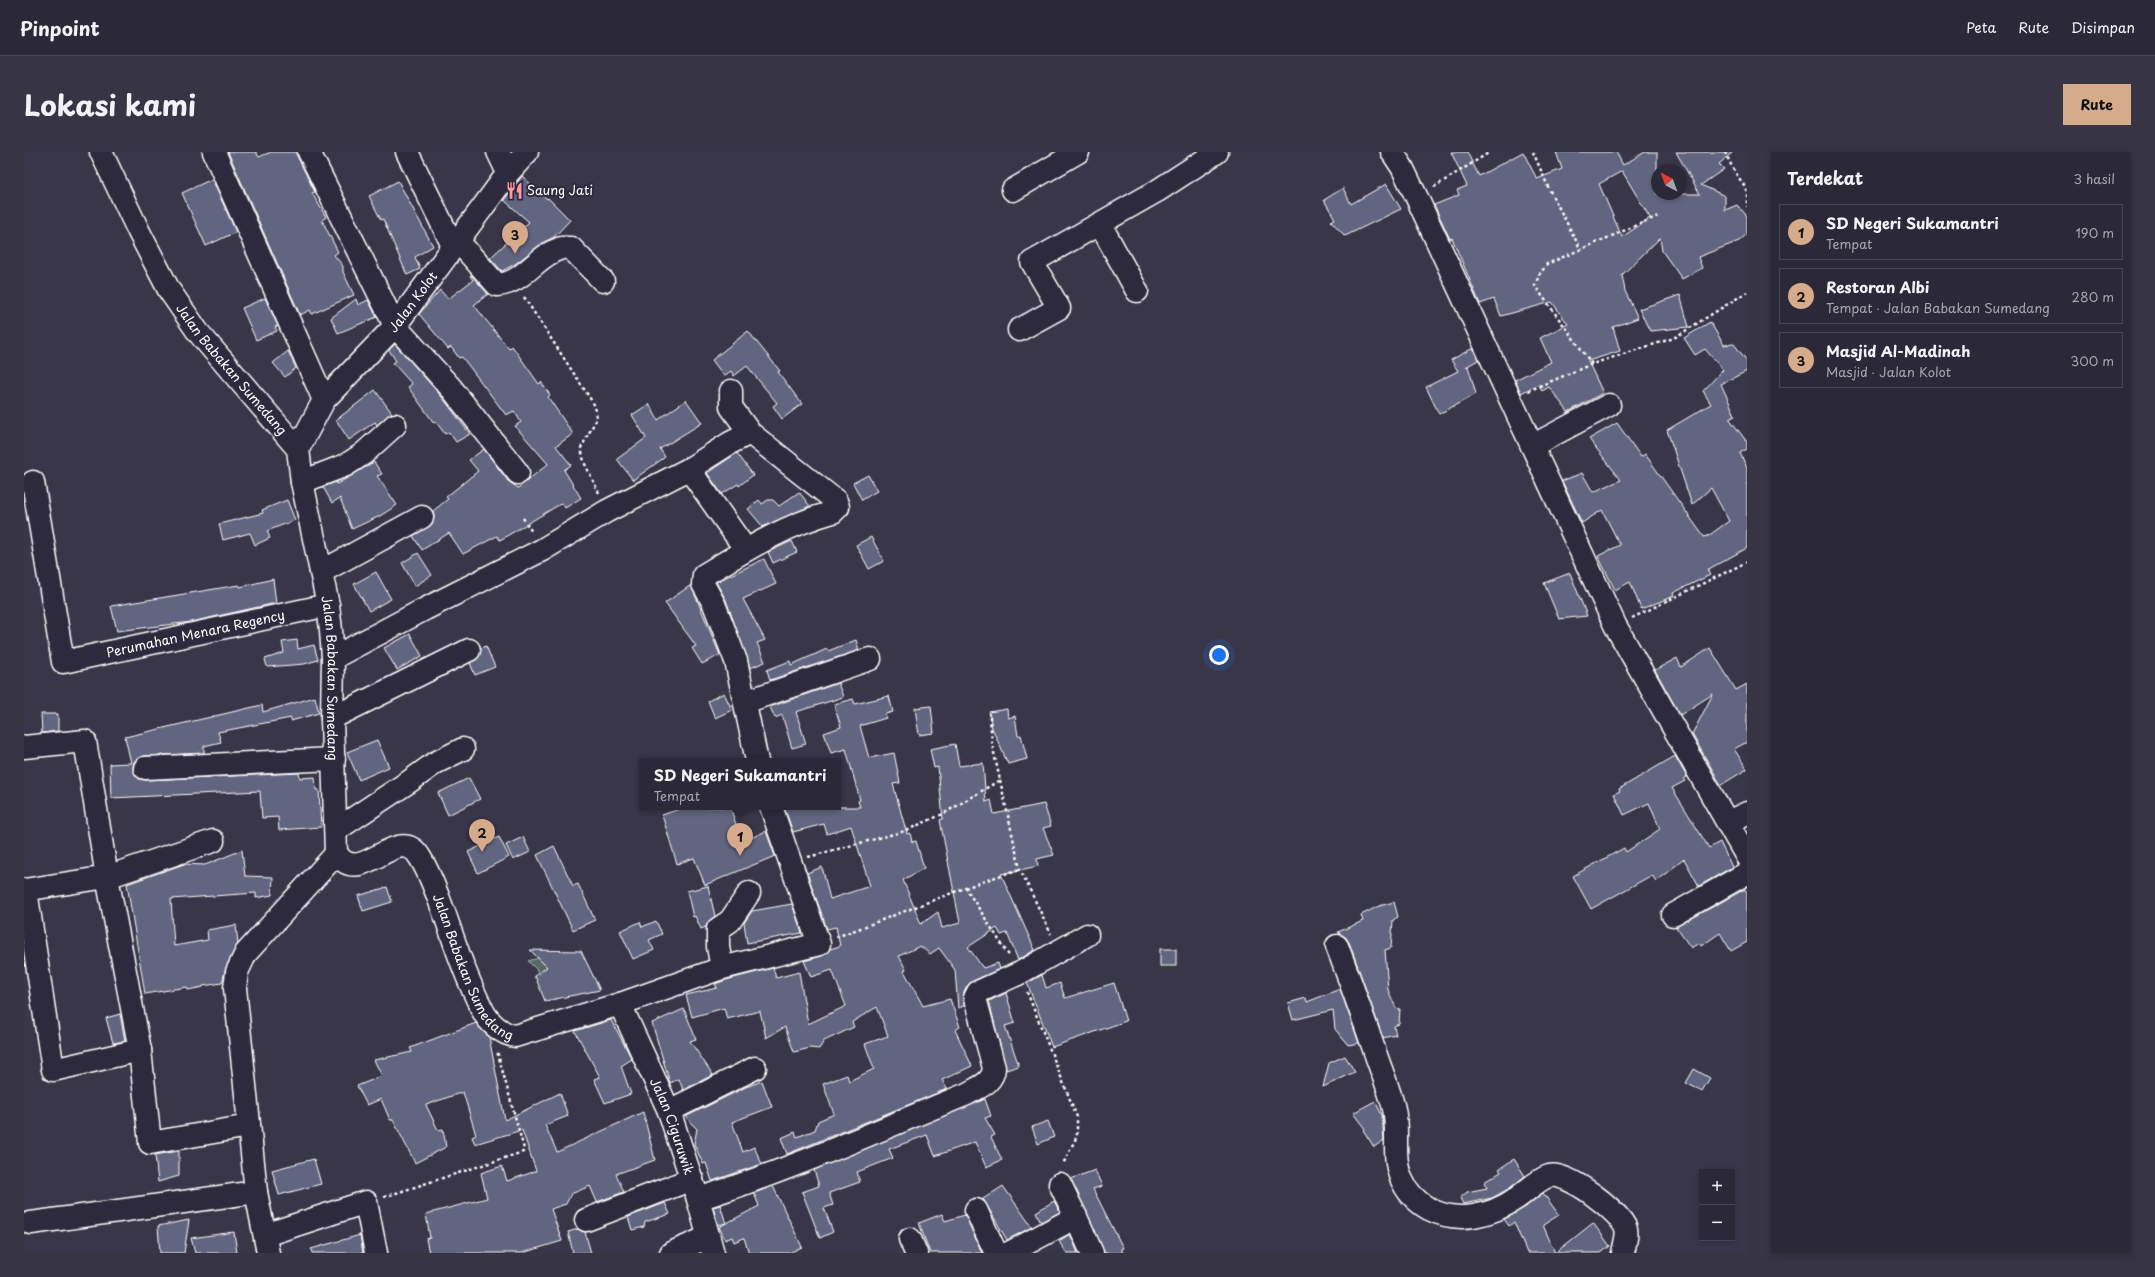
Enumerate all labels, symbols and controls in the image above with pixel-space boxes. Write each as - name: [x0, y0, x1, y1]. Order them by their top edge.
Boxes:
- text: Pinpoint: [20, 14, 100, 42]
- text: Peta: [1966, 17, 1996, 38]
- text: Rute: [2018, 17, 2049, 38]
- text: Disimpan: [2071, 17, 2135, 38]
- text: Lokasi kami: [24, 83, 196, 126]
- button: Rute: [2063, 84, 2131, 125]
- north arrow: [1651, 164, 1687, 200]
- text: Terdekat: [1787, 165, 1863, 191]
- text: 3 hasil: [2074, 169, 2115, 188]
- restaurant icon: Saung Jati: [504, 180, 524, 200]
- place label: Saung Jati: [527, 180, 593, 199]
- text: SD Negeri Sukamantri: [1826, 211, 1999, 234]
- pin: 3: [502, 221, 528, 254]
- text: 1: [1798, 223, 1804, 242]
- text: 190 m: [2075, 223, 2114, 242]
- text: Tempat: [1826, 234, 1872, 253]
- street label: Jalan Kolot: [384, 267, 441, 336]
- text: Restoran Albi: [1826, 275, 1929, 298]
- text: 2: [1796, 287, 1806, 306]
- text: 280 m: [2072, 287, 2114, 306]
- text: Tempat · Jalan Babakan Sumedang: [1826, 298, 2050, 317]
- street label: Jalan Babakan Sumedang: [172, 300, 292, 439]
- text: Masjid Al-Madinah: [1826, 339, 1970, 362]
- text: 3: [1797, 351, 1805, 370]
- text: 300 m: [2070, 351, 2114, 370]
- text: Masjid · Jalan Kolot: [1826, 362, 1951, 381]
- street label: Jalan Babakan Sumedang: [317, 594, 343, 761]
- street label: Perumahan Menara Regency: [104, 605, 286, 661]
- your location: [1209, 645, 1229, 665]
- popup: [639, 758, 841, 810]
- text: SD Negeri Sukamantri: [654, 763, 826, 786]
- text: Tempat: [654, 786, 700, 805]
- pin: 2: [469, 819, 495, 852]
- pin: 1: [727, 823, 753, 856]
- street label: Jalan Babakan Sumedang: [429, 891, 516, 1044]
- street label: Jalan Ciguruwik: [646, 1074, 699, 1177]
- map controls: [1699, 1169, 1735, 1241]
- button: +: [1699, 1169, 1735, 1205]
- button: −: [1699, 1205, 1735, 1241]

